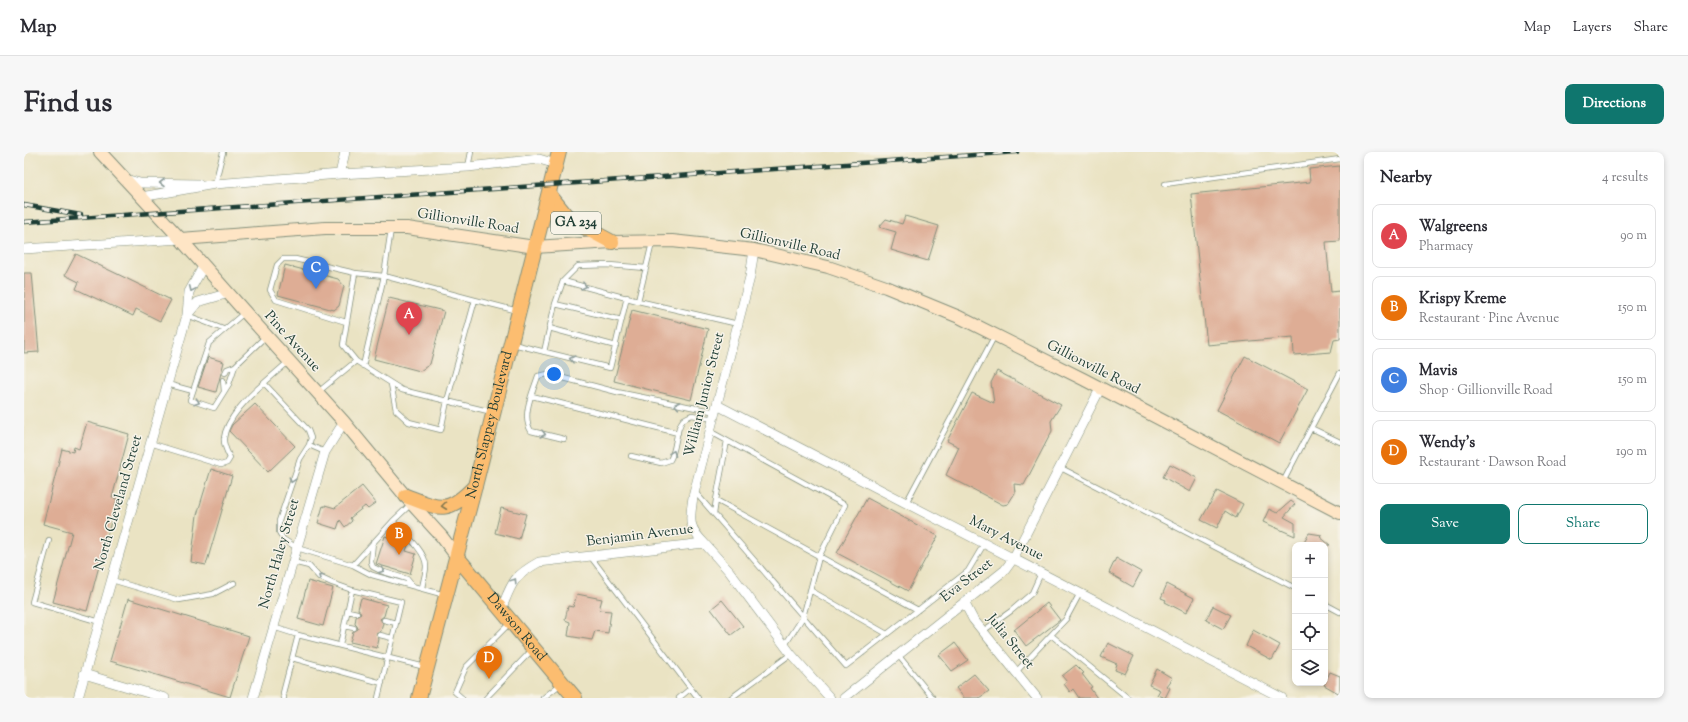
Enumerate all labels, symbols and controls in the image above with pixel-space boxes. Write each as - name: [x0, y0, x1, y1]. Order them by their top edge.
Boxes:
- text: Map: [20, 14, 57, 41]
- text: Map: [1524, 18, 1551, 38]
- text: Layers: [1573, 18, 1611, 38]
- text: Share: [1633, 18, 1668, 38]
- text: Find us: [24, 84, 112, 124]
- button: Directions: [1565, 84, 1664, 124]
- text: Nearby: [1380, 166, 1432, 190]
- text: 4 results: [1602, 169, 1648, 187]
- one-way arrow: [159, 179, 165, 187]
- street label: Gillionville Road: [416, 204, 520, 240]
- road number: GA 234: [551, 212, 601, 234]
- text: Walgreens: [1419, 217, 1487, 238]
- street label: Gillionville Road: [738, 224, 842, 266]
- text: A: [1389, 227, 1399, 245]
- text: 90 m: [1620, 227, 1647, 245]
- text: Pharmacy: [1419, 238, 1473, 256]
- pin: C: [303, 256, 329, 289]
- one-way arrow: [581, 282, 588, 290]
- one-way arrow: [189, 284, 197, 292]
- text: Krispy Kreme: [1419, 289, 1506, 310]
- text: B: [1390, 299, 1398, 317]
- text: 150 m: [1618, 299, 1647, 317]
- pin: A: [396, 302, 422, 335]
- street label: Pine Avenue: [259, 307, 325, 377]
- text: Restaurant · Pine Avenue: [1419, 310, 1559, 328]
- street label: William Junior Street: [680, 330, 730, 459]
- street label: Gillionville Road: [1043, 336, 1143, 400]
- street label: North Slappey Boulevard: [462, 349, 519, 501]
- one-way arrow: [569, 355, 575, 363]
- text: Mavis: [1419, 361, 1458, 382]
- your location: [544, 364, 564, 384]
- text: C: [1389, 371, 1399, 389]
- text: 150 m: [1618, 371, 1647, 389]
- text: Shop · Gillionville Road: [1419, 382, 1553, 400]
- one-way arrow: [193, 398, 200, 406]
- one-way arrow: [674, 401, 680, 409]
- one-way arrow: [539, 429, 546, 438]
- street label: North Cleveland Street: [90, 433, 148, 573]
- text: Wendy's: [1419, 433, 1475, 454]
- text: D: [1389, 443, 1399, 461]
- text: 190 m: [1616, 443, 1647, 461]
- one-way arrow: [669, 449, 677, 456]
- text: Restaurant · Dawson Road: [1419, 454, 1566, 472]
- one-way arrow: [289, 476, 297, 483]
- street label: North Haley Street: [255, 496, 305, 611]
- one-way arrow: [441, 501, 447, 510]
- button: Save: [1380, 504, 1510, 544]
- button: Share: [1518, 504, 1648, 544]
- street label: Mary Avenue: [965, 512, 1047, 566]
- street label: Benjamin Avenue: [586, 520, 694, 552]
- pin: B: [386, 522, 412, 555]
- map controls: [1292, 542, 1328, 686]
- button: +: [1292, 542, 1328, 578]
- street label: Eva Street: [937, 554, 997, 608]
- one-way arrow: [378, 566, 385, 574]
- one-way arrow: [319, 575, 326, 582]
- button: −: [1292, 578, 1328, 614]
- one-way arrow: [510, 579, 517, 586]
- street label: Dawson Road: [483, 590, 549, 664]
- street label: Julia Street: [981, 609, 1039, 674]
- button: locate: [1292, 614, 1328, 650]
- pin: D: [476, 646, 502, 679]
- button: layers: [1292, 650, 1328, 686]

